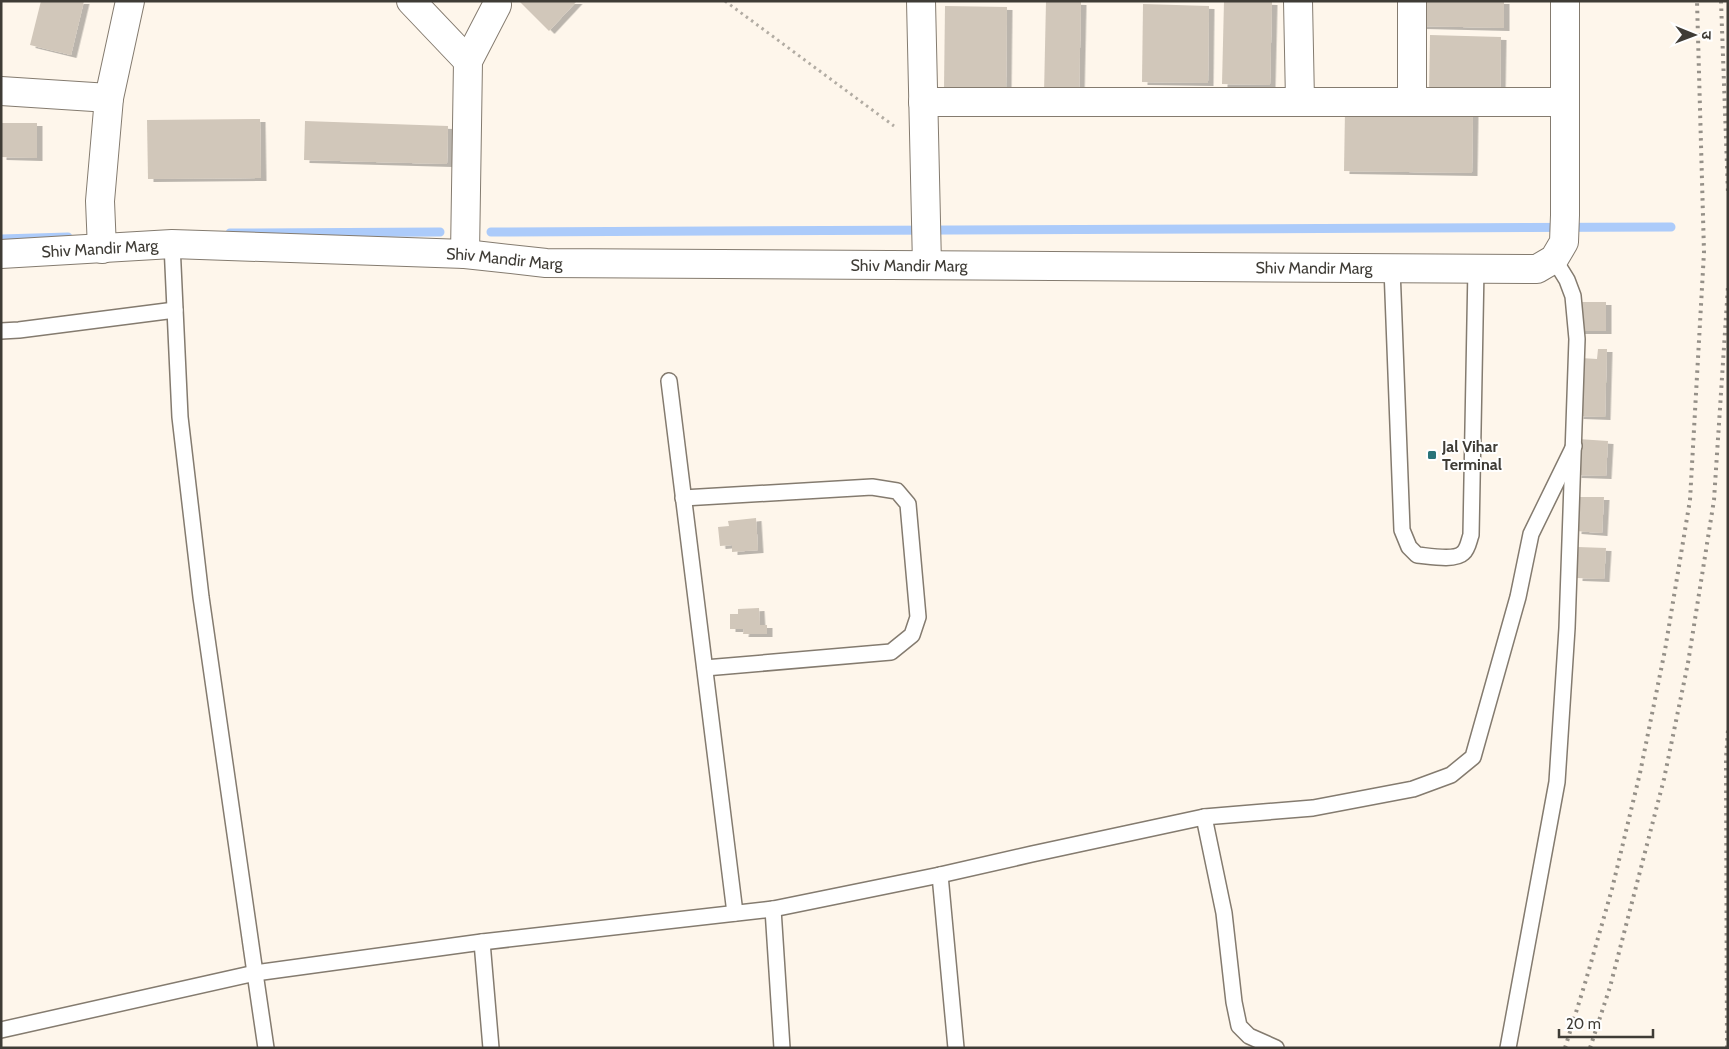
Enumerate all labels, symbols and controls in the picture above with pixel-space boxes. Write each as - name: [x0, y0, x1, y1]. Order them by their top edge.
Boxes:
- north arrow: [1669, 10, 1719, 60]
- text: उ: [1698, 31, 1716, 40]
- street label: Shiv Mandir Marg: [41, 236, 160, 262]
- street label: Shiv Mandir Marg: [446, 244, 564, 273]
- street label: Shiv Mandir Marg: [851, 256, 969, 276]
- street label: Shiv Mandir Marg: [1256, 258, 1374, 278]
- place label: Jal Vihar Terminal: [1441, 437, 1502, 474]
- marker: Jal Vihar Terminal: [1426, 449, 1438, 461]
- scale bar: [1559, 1006, 1653, 1038]
- text: 20 m: [1566, 1015, 1601, 1033]

